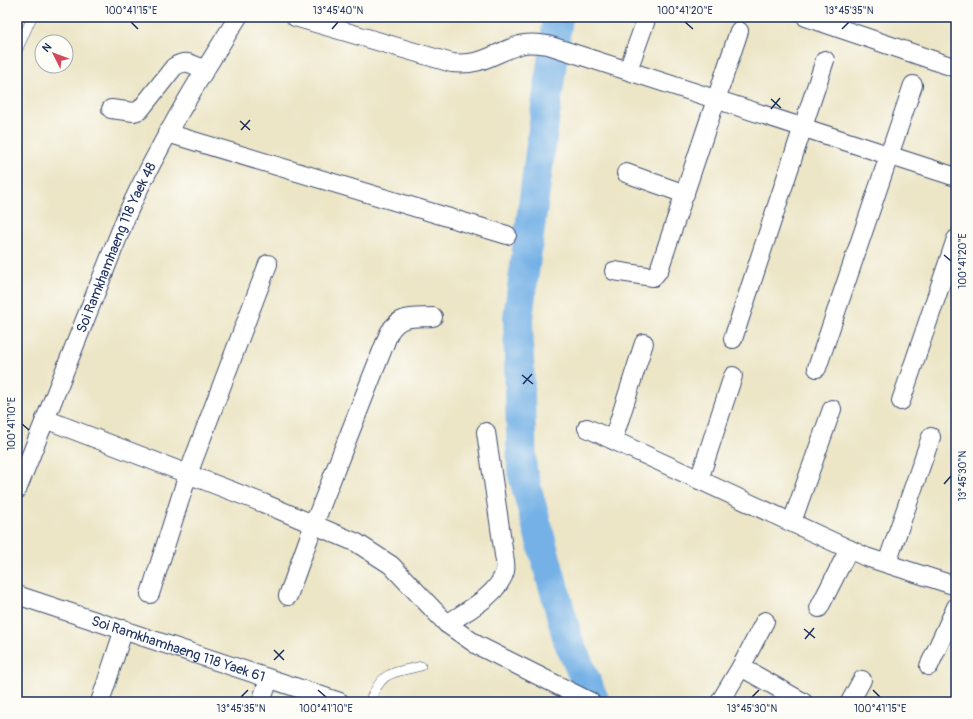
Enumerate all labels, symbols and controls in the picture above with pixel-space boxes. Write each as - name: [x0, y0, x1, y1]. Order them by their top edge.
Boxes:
- text: 100°41'15"E: [105, 5, 157, 17]
- text: 13°45'40"N: [313, 5, 363, 17]
- text: 100°41'20"E: [657, 5, 713, 17]
- text: 13°45'35"N: [825, 5, 874, 17]
- north arrow: [34, 34, 74, 74]
- text: N: [40, 40, 55, 55]
- street label: Soi Ramkhamhaeng 118 Yaek 48: [72, 159, 159, 335]
- text: 100°41'20"E: [957, 233, 969, 289]
- text: 100°41'10"E: [6, 397, 18, 451]
- text: 13°45'30"N: [957, 451, 969, 501]
- street label: Soi Ramkhamhaeng 118 Yaek 61: [89, 612, 267, 685]
- text: 13°45'35"N: [217, 703, 266, 715]
- text: 100°41'10"E: [299, 703, 353, 715]
- text: 13°45'30"N: [727, 703, 777, 715]
- text: 100°41'15"E: [854, 703, 906, 715]

